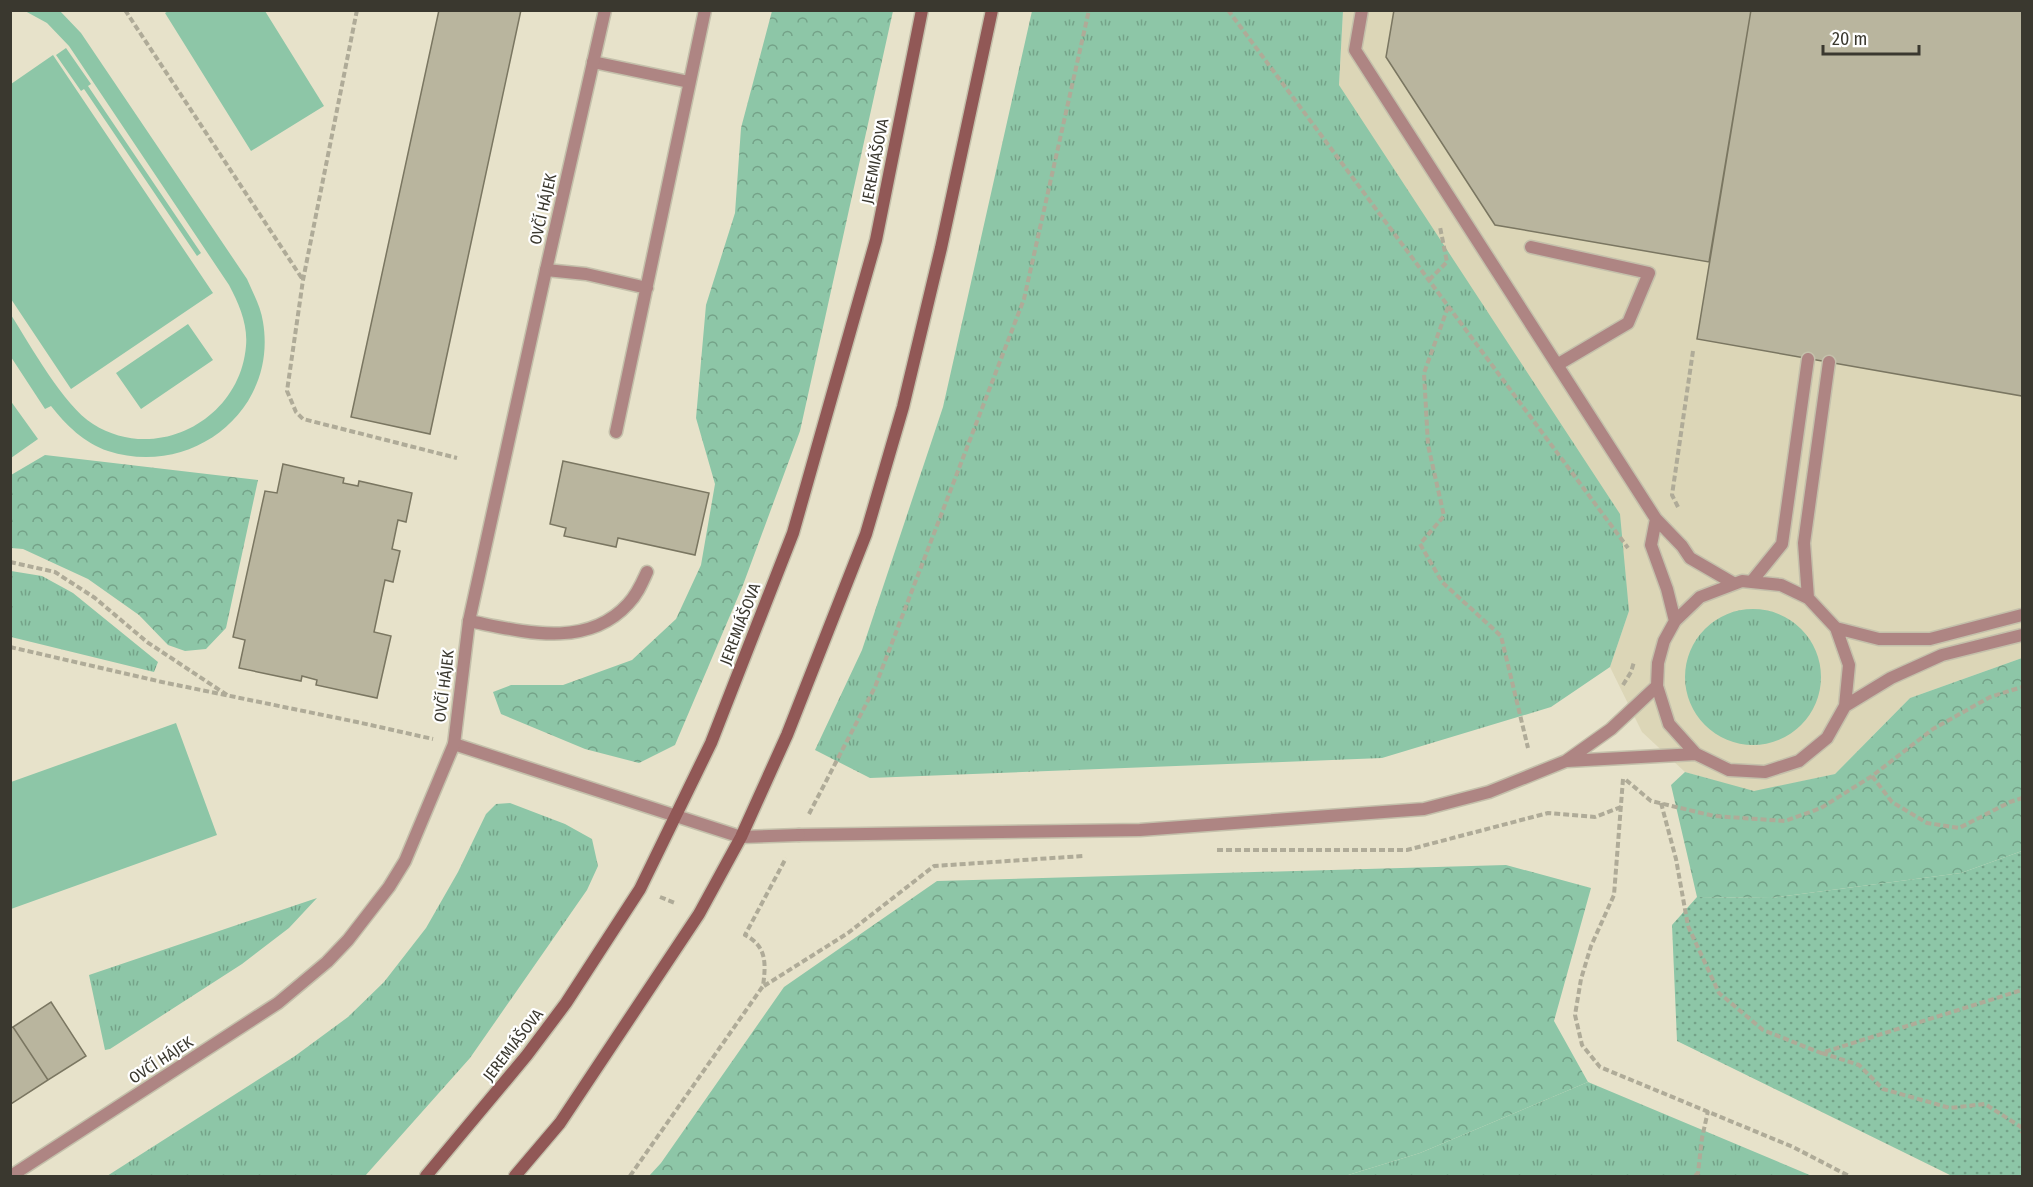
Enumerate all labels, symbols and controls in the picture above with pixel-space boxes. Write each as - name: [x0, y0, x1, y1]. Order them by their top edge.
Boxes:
- scale bar: [1823, 18, 1919, 56]
- text: 20 m: [1832, 28, 1867, 50]
- street label: JEREMIÁŠOVA: [856, 116, 893, 205]
- street label: OVČÍ HÁJEK: [525, 171, 561, 246]
- street label: JEREMIÁŠOVA: [715, 579, 765, 668]
- street label: OVČÍ HÁJEK: [429, 648, 458, 723]
- street label: JEREMIÁŠOVA: [478, 1004, 547, 1085]
- street label: OVČÍ HÁJEK: [125, 1031, 197, 1088]

